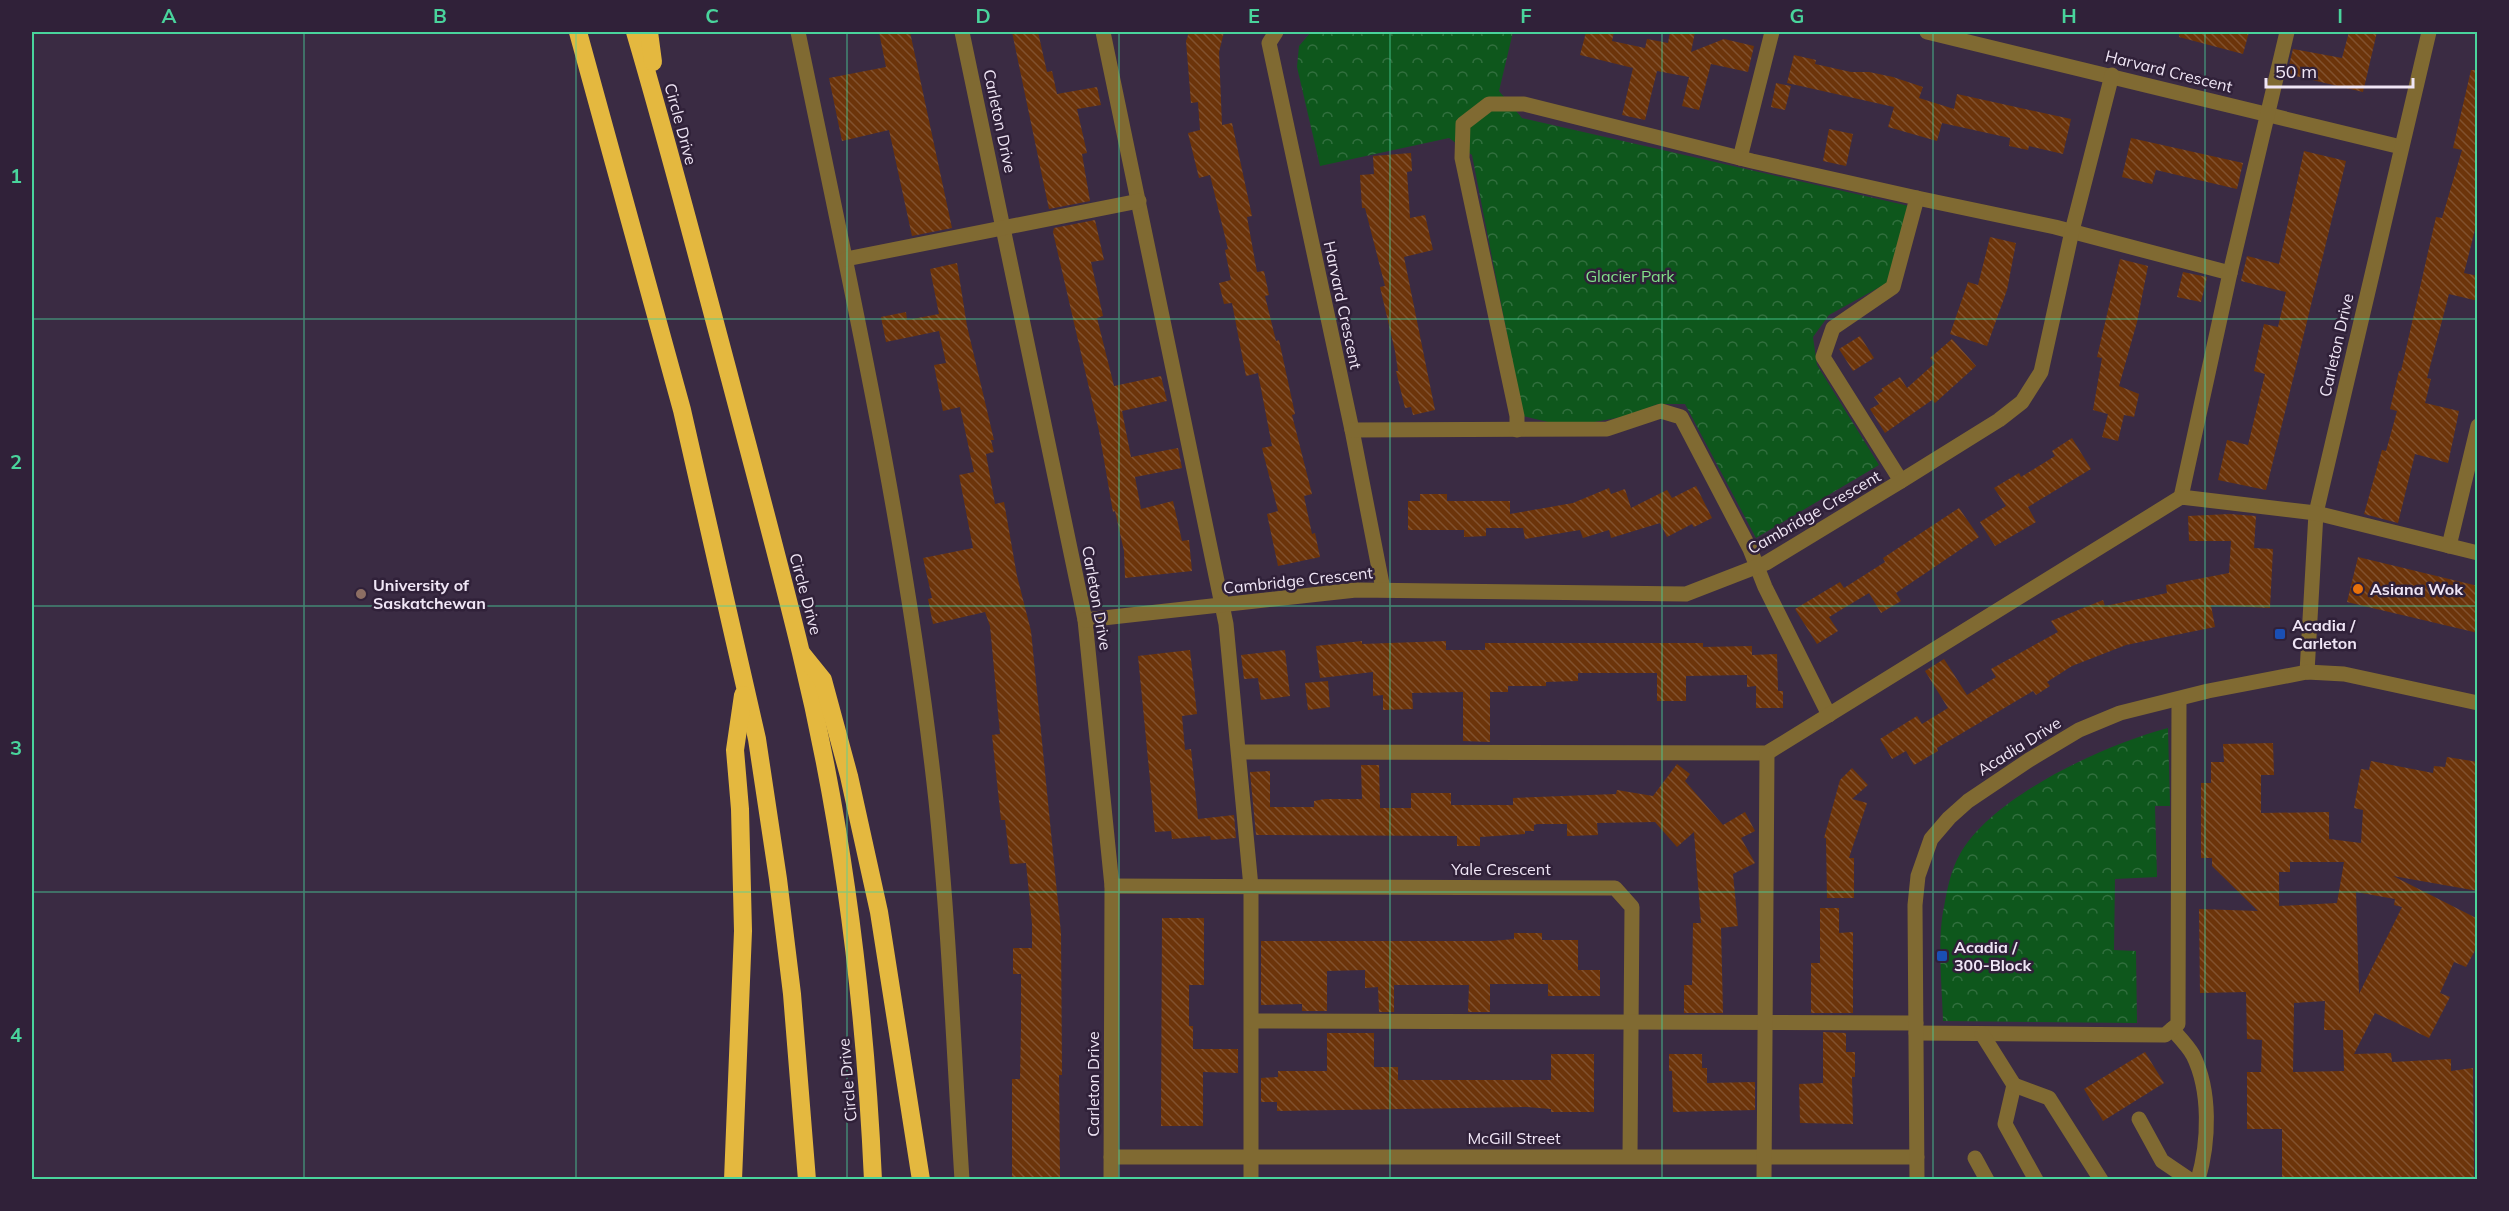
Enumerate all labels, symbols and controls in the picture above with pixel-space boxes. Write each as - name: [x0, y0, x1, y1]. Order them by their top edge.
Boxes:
- text: A: [162, 3, 177, 28]
- text: B: [433, 3, 447, 28]
- text: C: [705, 3, 719, 28]
- text: D: [975, 3, 991, 28]
- text: E: [1248, 3, 1260, 28]
- text: F: [1520, 3, 1532, 28]
- text: G: [1790, 3, 1804, 28]
- text: H: [2061, 3, 2077, 28]
- text: I: [2337, 3, 2343, 28]
- street label: Harvard Crescent: [2103, 46, 2235, 97]
- scale bar: [2266, 51, 2413, 89]
- text: 50 m: [2275, 60, 2317, 83]
- street label: Carleton Drive: [979, 67, 1021, 175]
- street label: Circle Drive: [661, 81, 701, 167]
- text: 1: [10, 163, 22, 188]
- street label: Harvard Crescent: [1320, 239, 1366, 371]
- park label: Glacier Park: [1585, 266, 1675, 286]
- street label: Carleton Drive: [2314, 291, 2358, 399]
- text: 2: [10, 449, 22, 474]
- street label: Cambridge Crescent: [1744, 466, 1884, 558]
- street label: Carleton Drive: [1078, 544, 1116, 652]
- street label: Circle Drive: [786, 551, 826, 637]
- street label: Cambridge Crescent: [1222, 562, 1374, 598]
- place label: University of Saskatchewan: [373, 575, 486, 613]
- place label: Asiana Wok: [2370, 579, 2464, 599]
- marker: Asiana Wok: [2351, 582, 2365, 596]
- marker: University of Saskatchewan: [354, 587, 368, 601]
- place label: Acadia / Carleton: [2292, 615, 2357, 653]
- marker: Acadia / Carleton: [2273, 627, 2287, 641]
- street label: Acadia Drive: [1973, 712, 2065, 780]
- text: 3: [10, 735, 22, 760]
- street label: Yale Crescent: [1450, 859, 1551, 879]
- place label: Acadia / 300-Block: [1954, 937, 2033, 975]
- marker: Acadia / 300-Block: [1935, 949, 1949, 963]
- text: 4: [10, 1022, 22, 1047]
- street label: Carleton Drive: [1083, 1031, 1103, 1137]
- street label: Circle Drive: [833, 1037, 861, 1123]
- street label: McGill Street: [1467, 1128, 1561, 1148]

